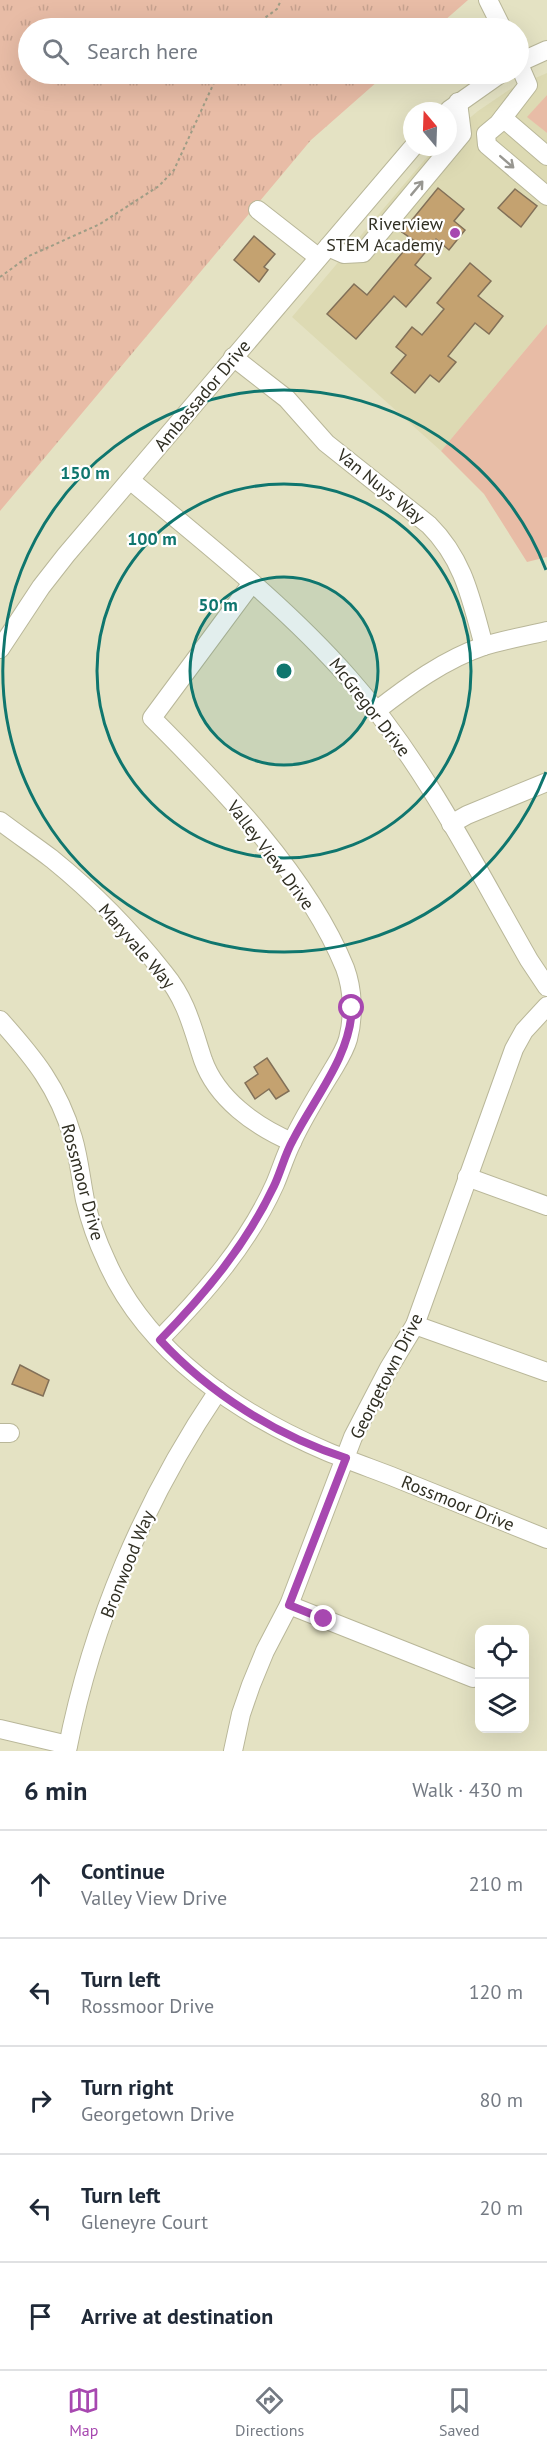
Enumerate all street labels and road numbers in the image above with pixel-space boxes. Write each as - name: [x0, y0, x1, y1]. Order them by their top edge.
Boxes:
- street label: Ambassador Drive: [149, 335, 255, 455]
- street label: Van Nuys Way: [332, 443, 430, 529]
- street label: McGregor Drive: [324, 653, 416, 761]
- street label: Valley View Drive: [222, 795, 320, 914]
- street label: Maryvale Way: [94, 899, 181, 994]
- street label: Rossmoor Drive: [56, 1121, 110, 1243]
- street label: Georgetown Drive: [344, 1309, 428, 1443]
- street label: Rossmoor Drive: [398, 1470, 518, 1536]
- street label: Bronwood Way: [95, 1506, 159, 1621]

